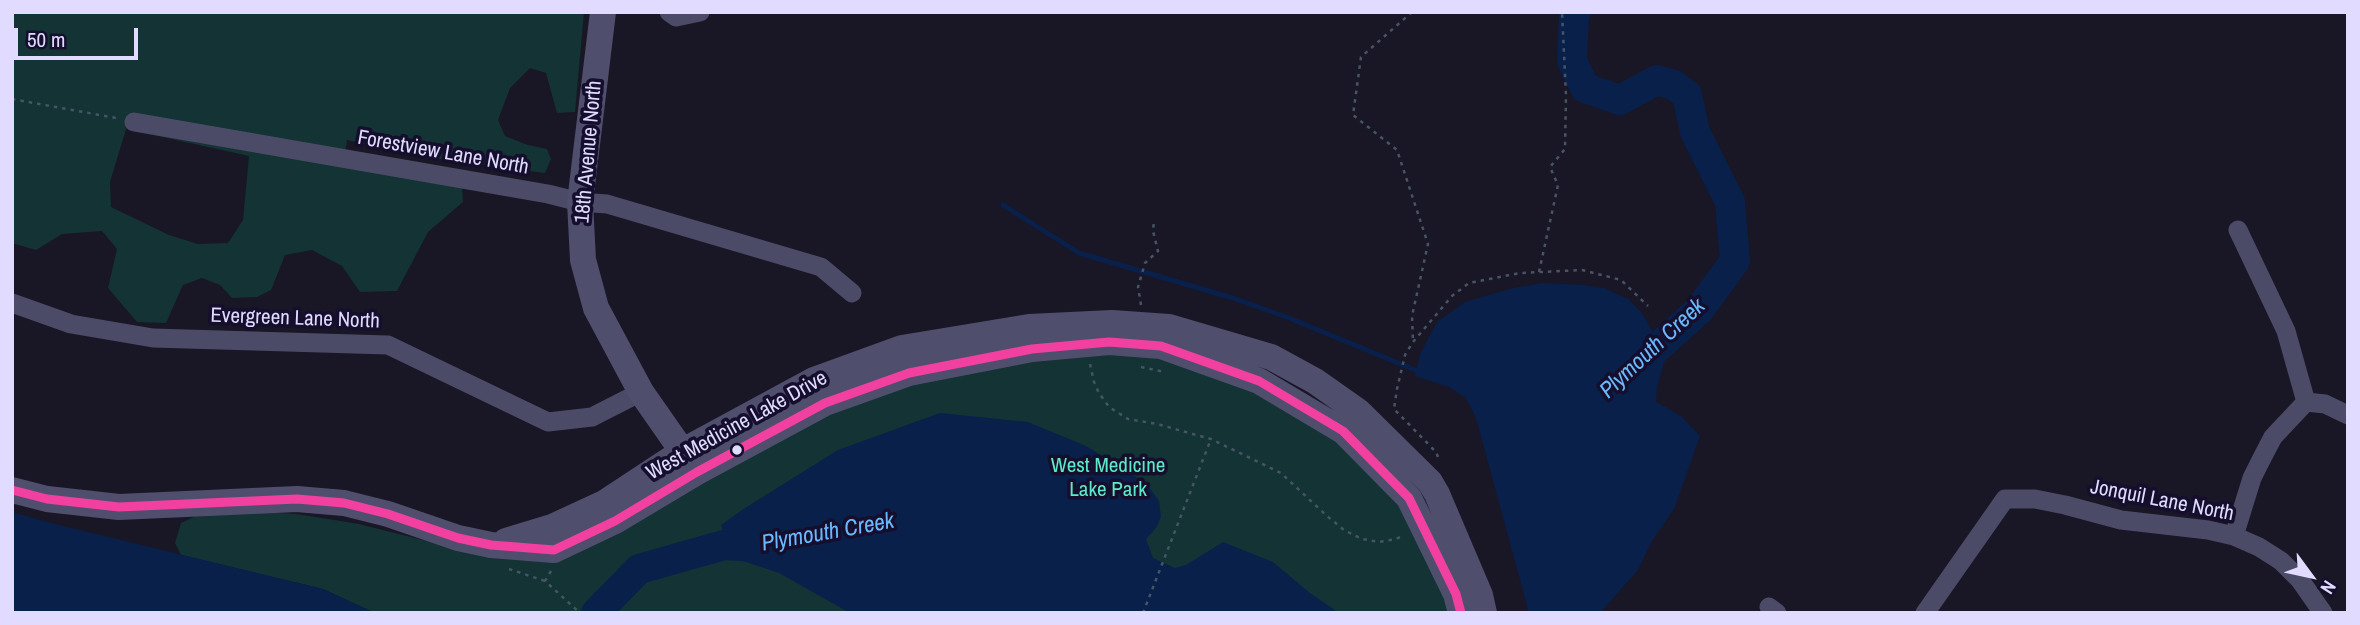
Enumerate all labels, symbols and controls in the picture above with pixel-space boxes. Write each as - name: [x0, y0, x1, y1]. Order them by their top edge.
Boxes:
- scale bar: [18, 14, 142, 58]
- text: 50 m: [27, 25, 65, 54]
- street label: 18th Avenue North: [570, 80, 608, 224]
- street label: Forestview Lane North: [355, 126, 531, 180]
- water label: Plymouth Creek: [1595, 293, 1711, 405]
- street label: Evergreen Lane North: [210, 303, 380, 335]
- street label: West Medicine Lake Drive: [642, 366, 832, 486]
- unlabelled marker: [730, 443, 744, 457]
- park label: West Medicine Lake Park: [1051, 453, 1165, 503]
- street label: Jonquil Lane North: [2088, 475, 2236, 527]
- water label: Plymouth Creek: [760, 508, 896, 558]
- north arrow: [2276, 541, 2346, 611]
- text: N: [2315, 576, 2343, 599]

